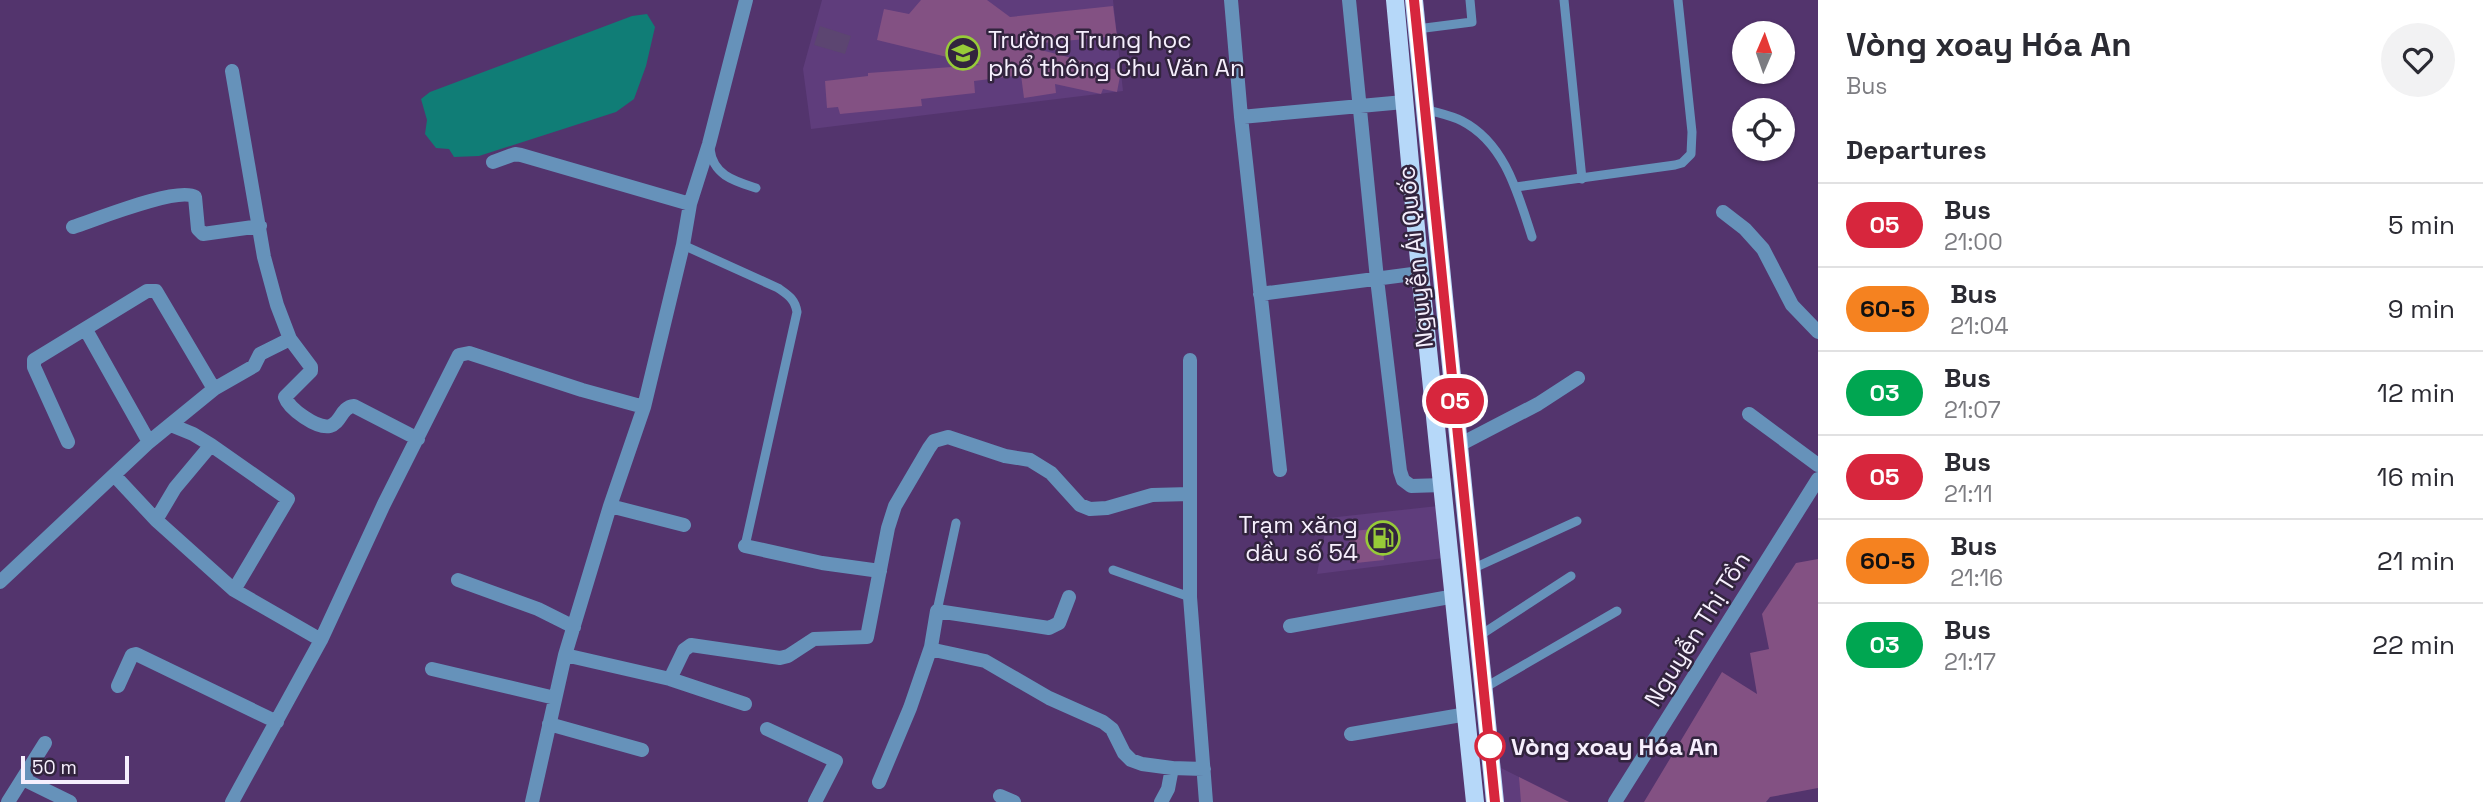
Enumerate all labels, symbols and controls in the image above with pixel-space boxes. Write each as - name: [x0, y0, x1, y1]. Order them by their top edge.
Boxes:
- north arrow: [1732, 21, 1796, 84]
- map controls: [1732, 21, 1795, 161]
- button: heart: [2381, 23, 2455, 97]
- place label: Trường Trung học phổ thông Chu Văn An: [988, 24, 1245, 83]
- text: Vòng xoay Hóa An: [1846, 24, 2132, 66]
- school or university icon: Trường Trung học phổ thông Chu Văn An: [944, 34, 982, 72]
- text: Bus: [1846, 71, 1887, 101]
- button: locate: [1732, 98, 1795, 161]
- text: Departures: [1846, 133, 1987, 167]
- street label: Nguyễn Ái Quốc: [1390, 165, 1440, 349]
- text: Bus: [1944, 193, 1991, 227]
- text: 5 min: [2388, 208, 2455, 242]
- text: 05: [1870, 209, 1899, 240]
- text: 21:00: [1944, 227, 2003, 257]
- text: Bus: [1950, 277, 1997, 311]
- text: 9 min: [2388, 292, 2455, 326]
- text: 60-5: [1860, 293, 1915, 324]
- text: 21:04: [1950, 311, 2009, 341]
- text: Bus: [1944, 361, 1991, 395]
- text: 12 min: [2377, 376, 2455, 410]
- text: 03: [1869, 377, 1900, 408]
- line badge: 05: [1424, 378, 1486, 424]
- text: 05: [1440, 385, 1470, 416]
- text: 21:07: [1944, 395, 2001, 425]
- text: Bus: [1944, 445, 1991, 479]
- text: 16 min: [2377, 460, 2455, 494]
- text: 05: [1870, 461, 1899, 492]
- text: 21:11: [1944, 479, 1993, 509]
- place label: Trạm xăng dầu số 54: [1239, 509, 1358, 568]
- fuel station icon: Trạm xăng dầu số 54: [1364, 519, 1402, 557]
- text: Bus: [1950, 529, 1997, 563]
- text: 21 min: [2377, 544, 2455, 578]
- text: 60-5: [1860, 545, 1915, 576]
- street label: Nguyễn Thị Tồn: [1637, 546, 1757, 712]
- text: 21:16: [1950, 563, 2003, 593]
- text: Bus: [1944, 613, 1991, 647]
- text: 22 min: [2372, 628, 2455, 662]
- text: 03: [1869, 629, 1900, 660]
- text: 21:17: [1944, 647, 1996, 677]
- marker: Vòng xoay Hóa An: [1475, 731, 1505, 761]
- place label: Vòng xoay Hóa An: [1511, 731, 1719, 762]
- scale bar: [21, 753, 130, 785]
- text: 50 m: [32, 755, 77, 780]

